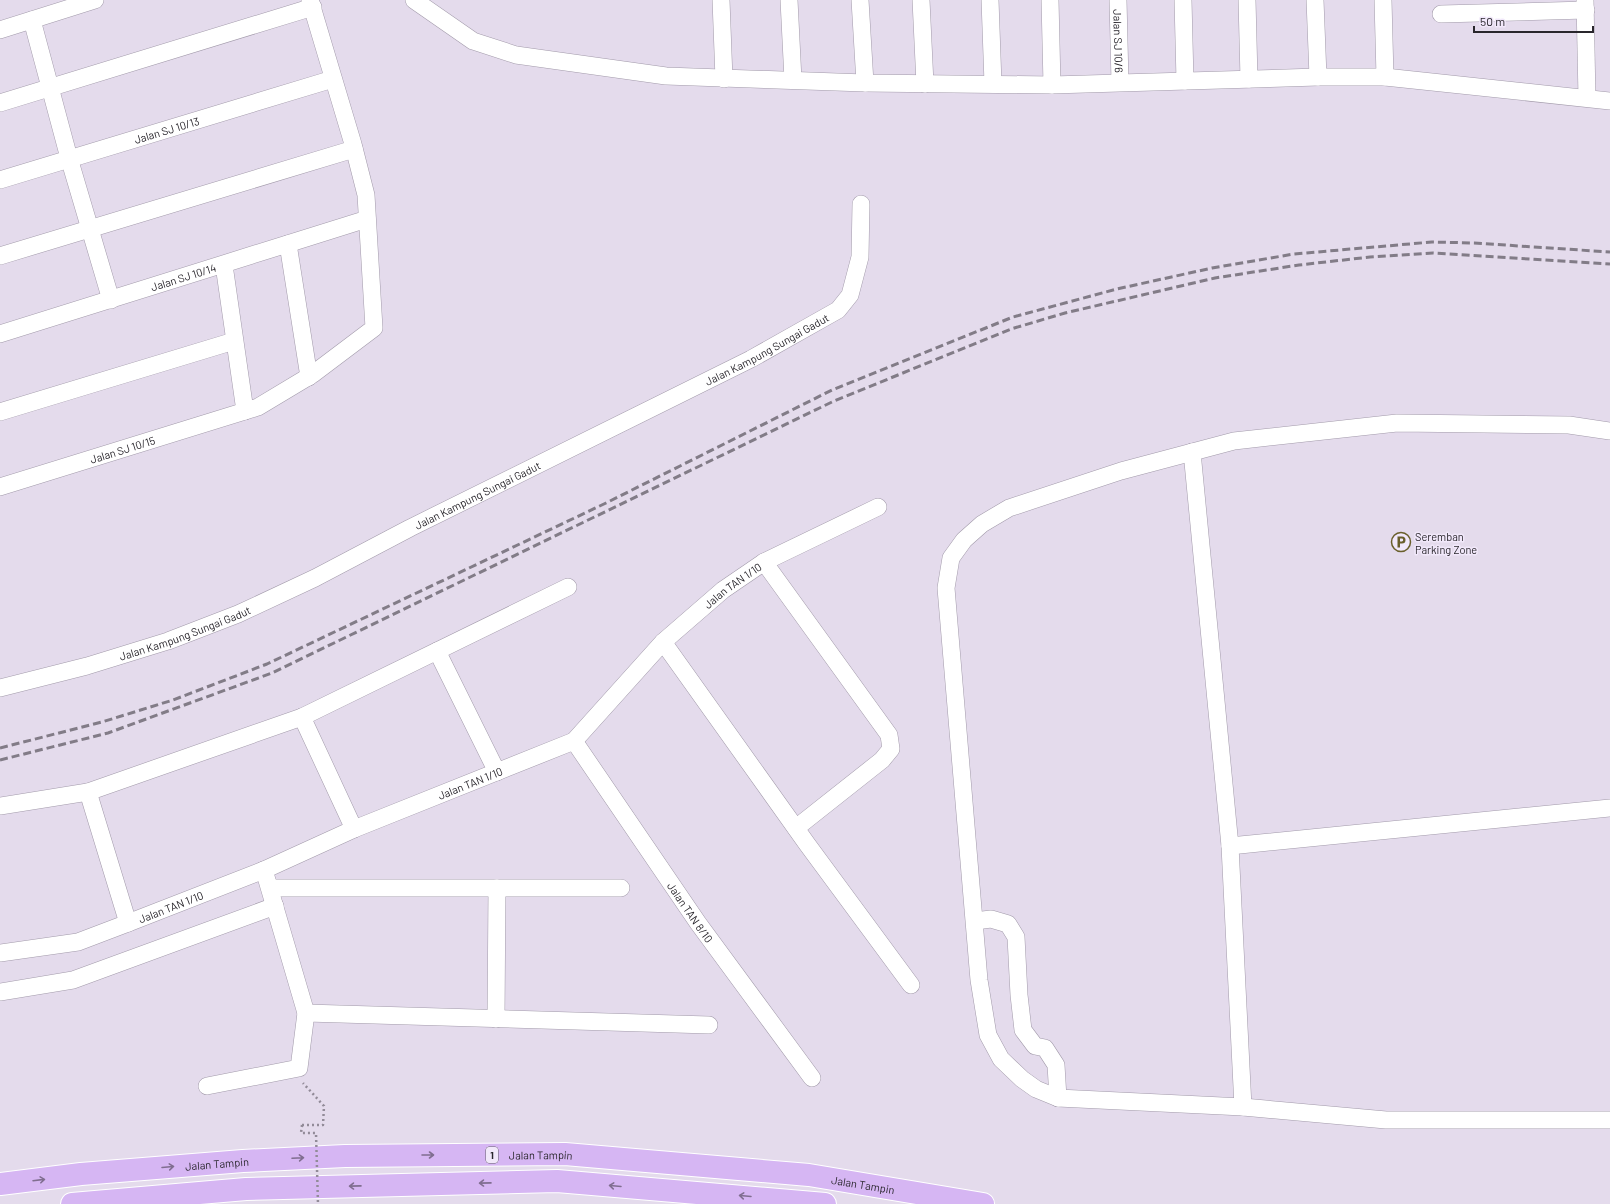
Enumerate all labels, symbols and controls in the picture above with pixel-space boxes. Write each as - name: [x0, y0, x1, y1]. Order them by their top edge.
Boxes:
- scale bar: [1474, 8, 1593, 34]
- street label: Jalan SJ 10/6: [1112, 9, 1126, 73]
- text: 50 m: [1480, 14, 1505, 28]
- street label: Jalan SJ 10/13: [132, 113, 201, 145]
- street label: Jalan SJ 10/14: [149, 260, 217, 293]
- street label: Jalan Kampung Sungai Gadut: [703, 310, 831, 387]
- street label: Jalan SJ 10/15: [88, 433, 157, 465]
- street label: Jalan Kampung Sungai Gadut: [412, 458, 542, 531]
- place label: Seremban Parking Zone: [1415, 530, 1477, 556]
- parking icon: Seremban Parking Zone: [1390, 531, 1412, 553]
- street label: Jalan TAN 1/10: [701, 559, 764, 611]
- street label: Jalan Kampung Sungai Gadut: [117, 603, 252, 662]
- street label: Jalan TAN 1/10: [436, 764, 504, 801]
- street label: Jalan TAN 8/10: [665, 879, 716, 945]
- street label: Jalan TAN 1/10: [136, 888, 205, 925]
- road number: 1: [486, 1147, 498, 1163]
- street label: Jalan Tampin: [509, 1147, 573, 1161]
- one-way arrow: [421, 1151, 434, 1159]
- street label: Jalan Tampin: [185, 1154, 249, 1172]
- one-way arrow: [291, 1154, 304, 1162]
- one-way arrow: [161, 1163, 174, 1170]
- street label: Jalan Tampin: [830, 1172, 896, 1196]
- one-way arrow: [32, 1176, 45, 1183]
- one-way arrow: [479, 1179, 492, 1187]
- one-way arrow: [609, 1182, 622, 1189]
- one-way arrow: [349, 1183, 362, 1190]
- one-way arrow: [739, 1193, 752, 1200]

